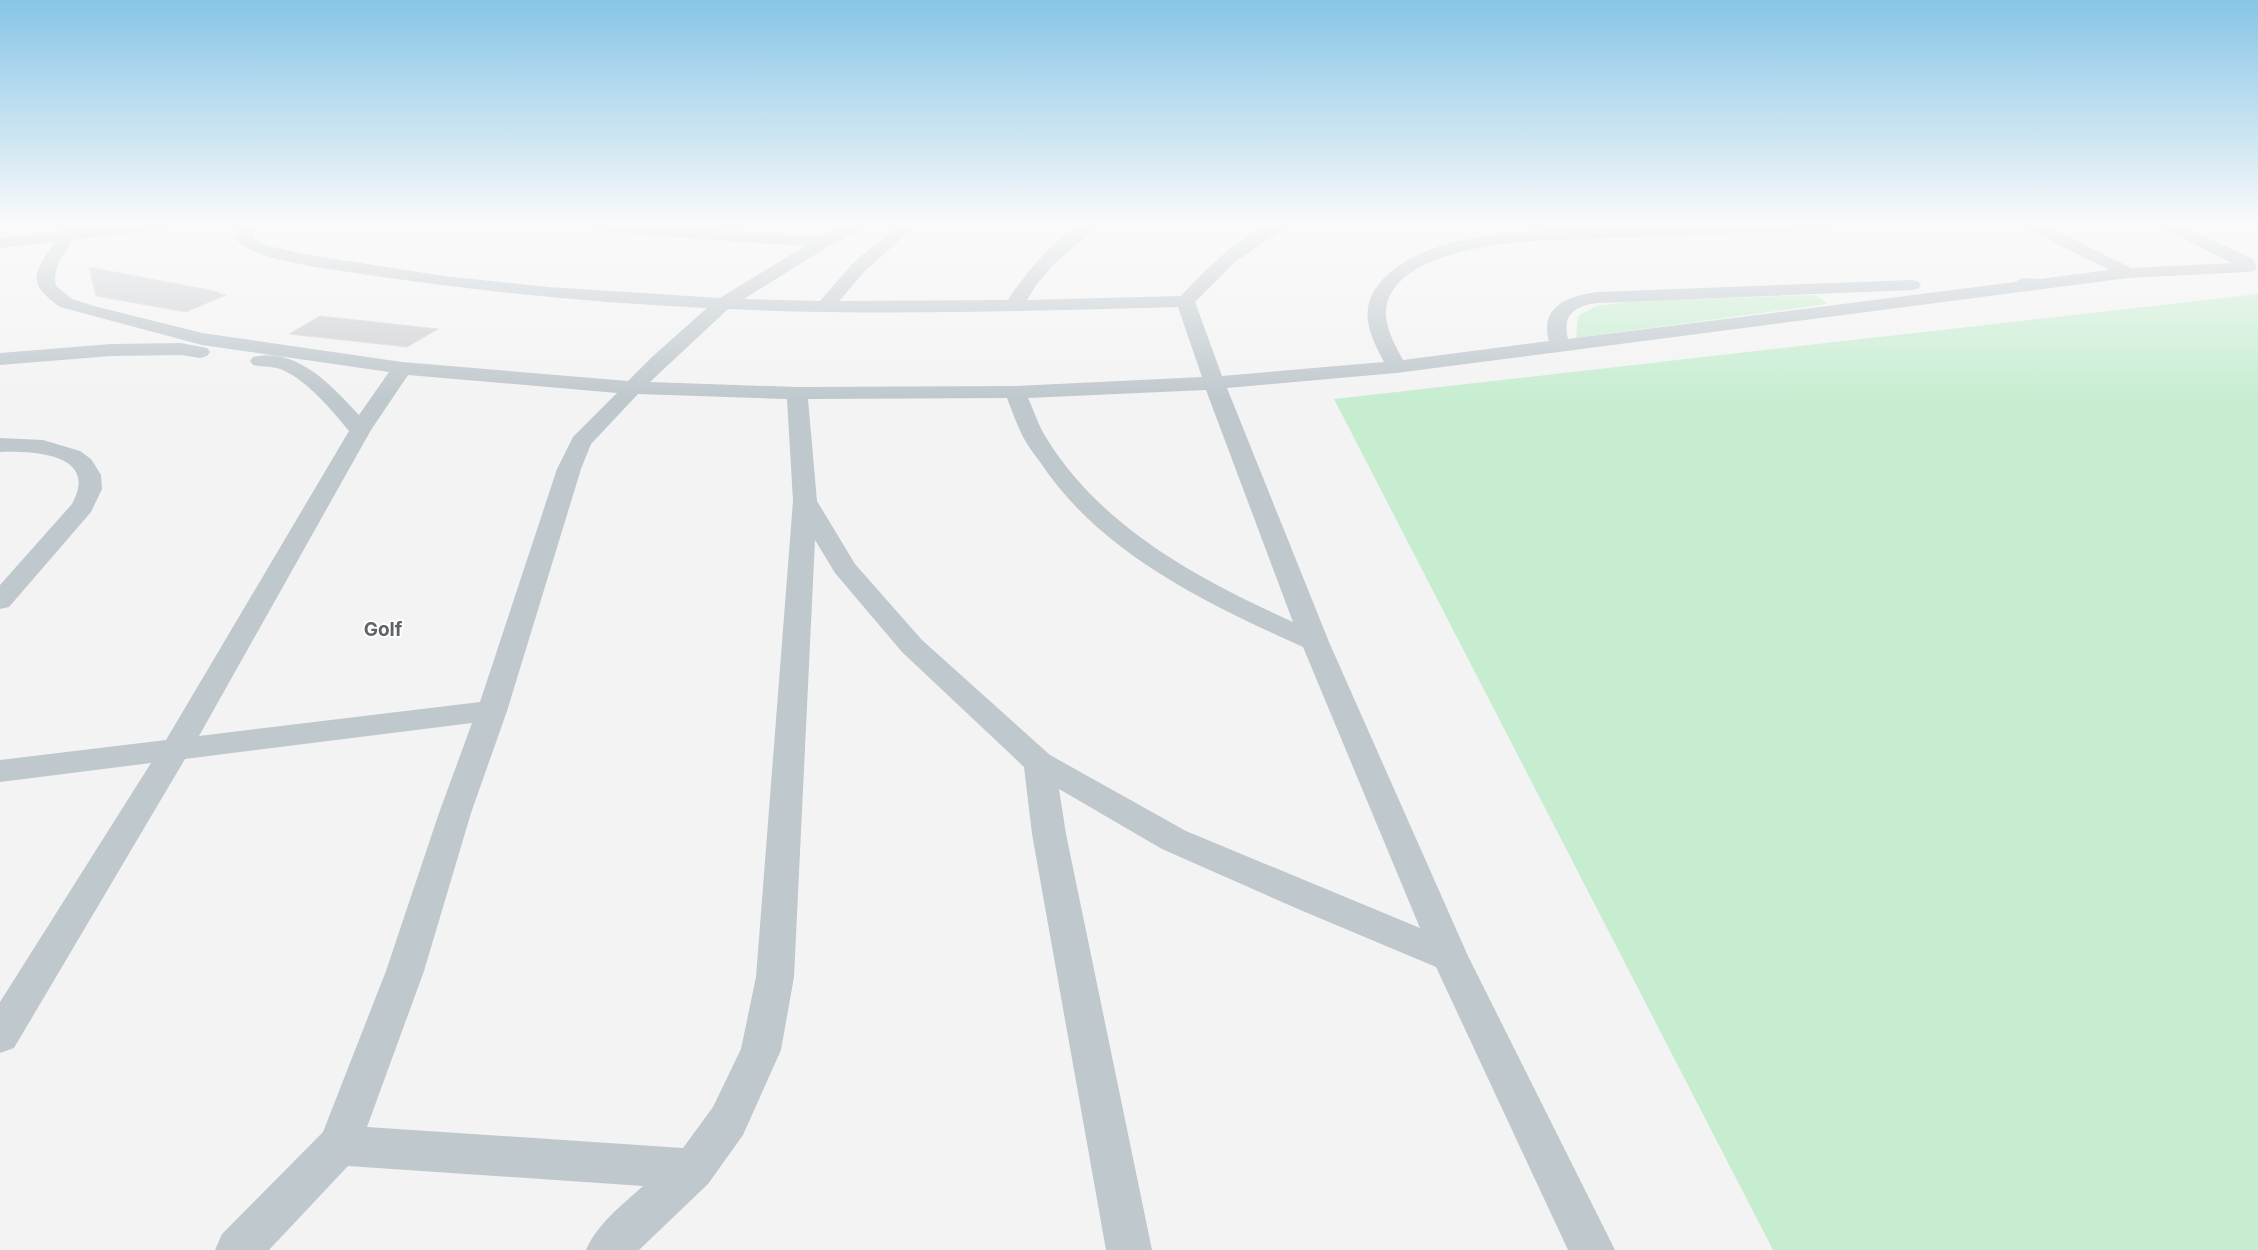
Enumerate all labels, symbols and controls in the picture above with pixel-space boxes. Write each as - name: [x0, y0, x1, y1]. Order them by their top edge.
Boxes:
- district label: Golf: [364, 618, 403, 641]

